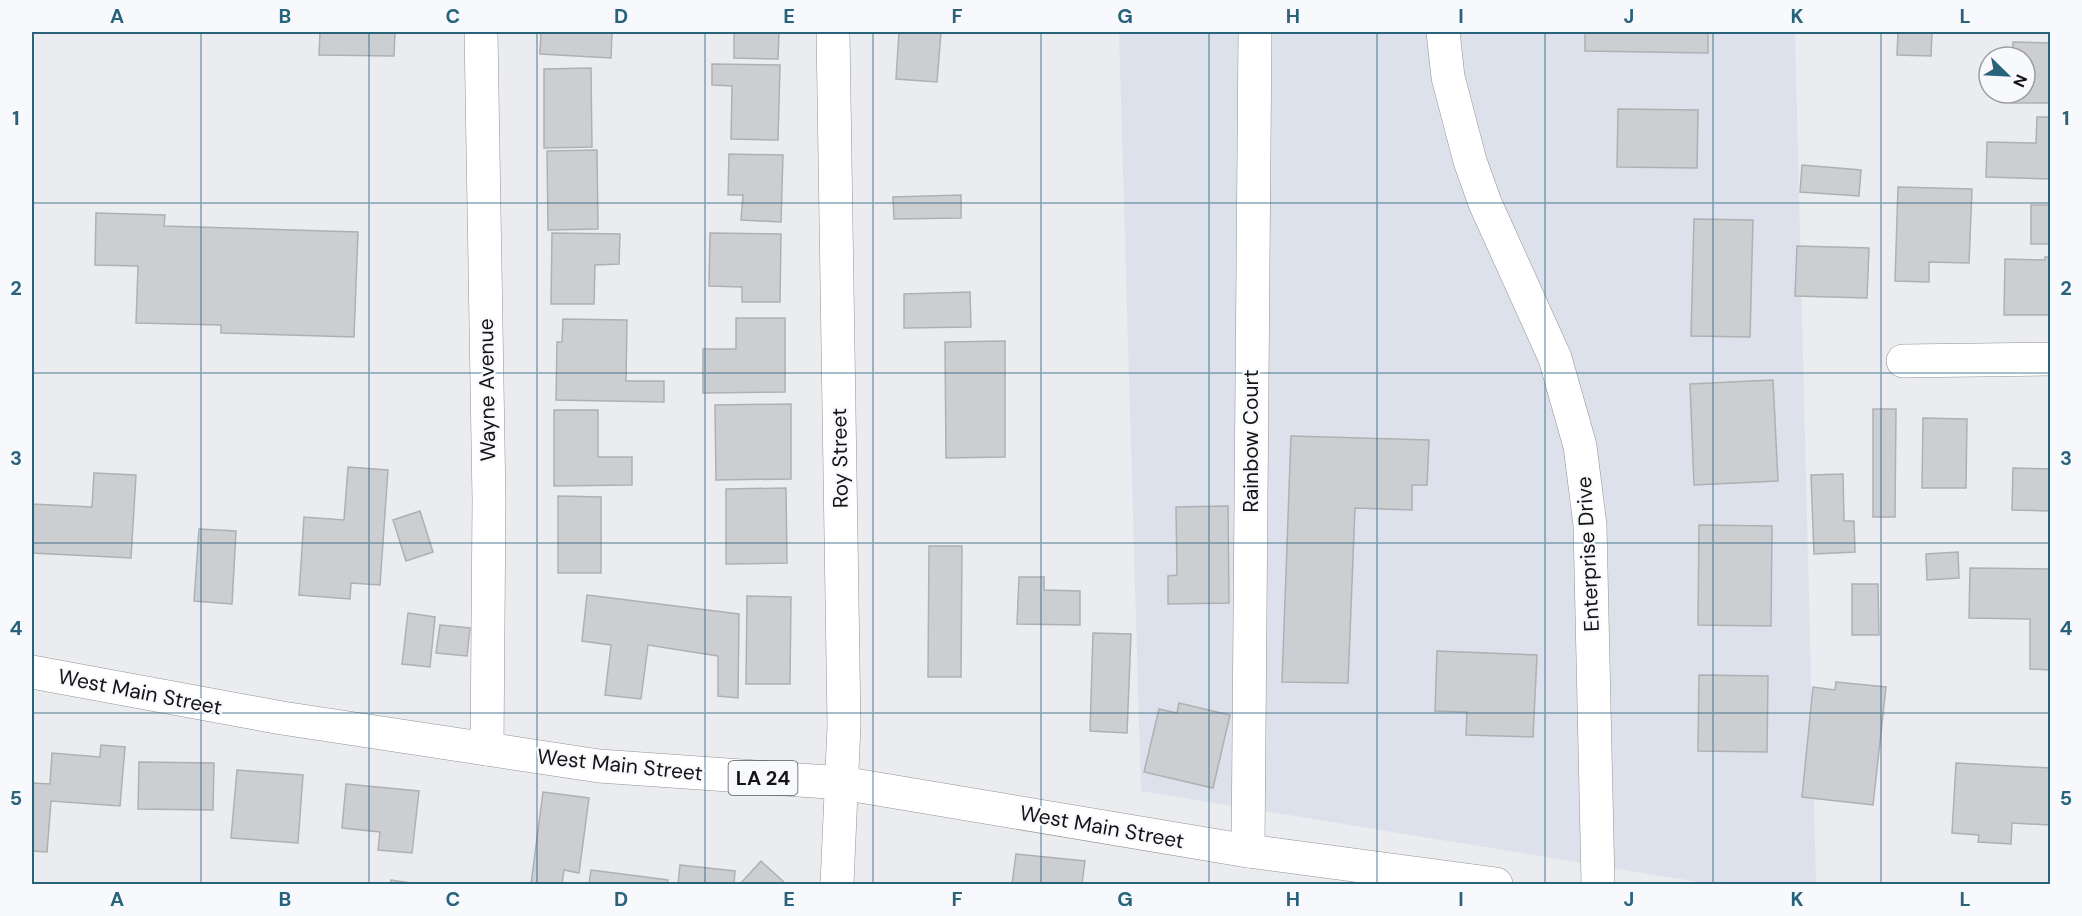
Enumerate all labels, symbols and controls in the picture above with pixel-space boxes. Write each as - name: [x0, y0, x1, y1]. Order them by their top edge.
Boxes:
- text: A: [110, 3, 124, 29]
- text: B: [279, 3, 291, 29]
- text: C: [446, 3, 460, 29]
- text: D: [614, 3, 628, 29]
- text: E: [783, 3, 795, 29]
- text: F: [951, 3, 963, 29]
- text: G: [1117, 3, 1133, 29]
- text: H: [1286, 3, 1300, 29]
- text: I: [1458, 3, 1464, 29]
- text: J: [1624, 3, 1634, 29]
- text: K: [1790, 3, 1804, 29]
- text: L: [1959, 3, 1971, 29]
- north arrow: [1977, 45, 2037, 105]
- text: N: [2008, 71, 2032, 90]
- text: 1: [12, 105, 20, 131]
- text: 1: [2062, 105, 2070, 131]
- text: 2: [10, 275, 22, 301]
- text: 2: [2060, 275, 2072, 301]
- street label: Wayne Avenue: [472, 318, 502, 462]
- street label: Rainbow Court: [1237, 369, 1265, 513]
- street label: Roy Street: [825, 408, 855, 508]
- text: 3: [10, 445, 22, 471]
- text: 3: [2060, 445, 2072, 471]
- street label: Enterprise Drive: [1570, 476, 1606, 632]
- text: 4: [10, 615, 23, 641]
- text: 4: [2060, 615, 2073, 641]
- street label: West Main Street: [56, 662, 224, 722]
- street label: West Main Street: [536, 742, 704, 788]
- road number: LA 24: [728, 761, 798, 795]
- text: 5: [10, 785, 22, 811]
- text: 5: [2060, 785, 2072, 811]
- street label: West Main Street: [1018, 799, 1186, 855]
- text: A: [110, 886, 124, 912]
- text: B: [279, 886, 291, 912]
- text: C: [446, 886, 460, 912]
- text: D: [614, 886, 628, 912]
- text: E: [783, 886, 795, 912]
- text: F: [951, 886, 963, 912]
- text: G: [1117, 886, 1133, 912]
- text: H: [1286, 886, 1300, 912]
- text: I: [1458, 886, 1464, 912]
- text: J: [1624, 886, 1634, 912]
- text: K: [1790, 886, 1804, 912]
- text: L: [1959, 886, 1971, 912]

